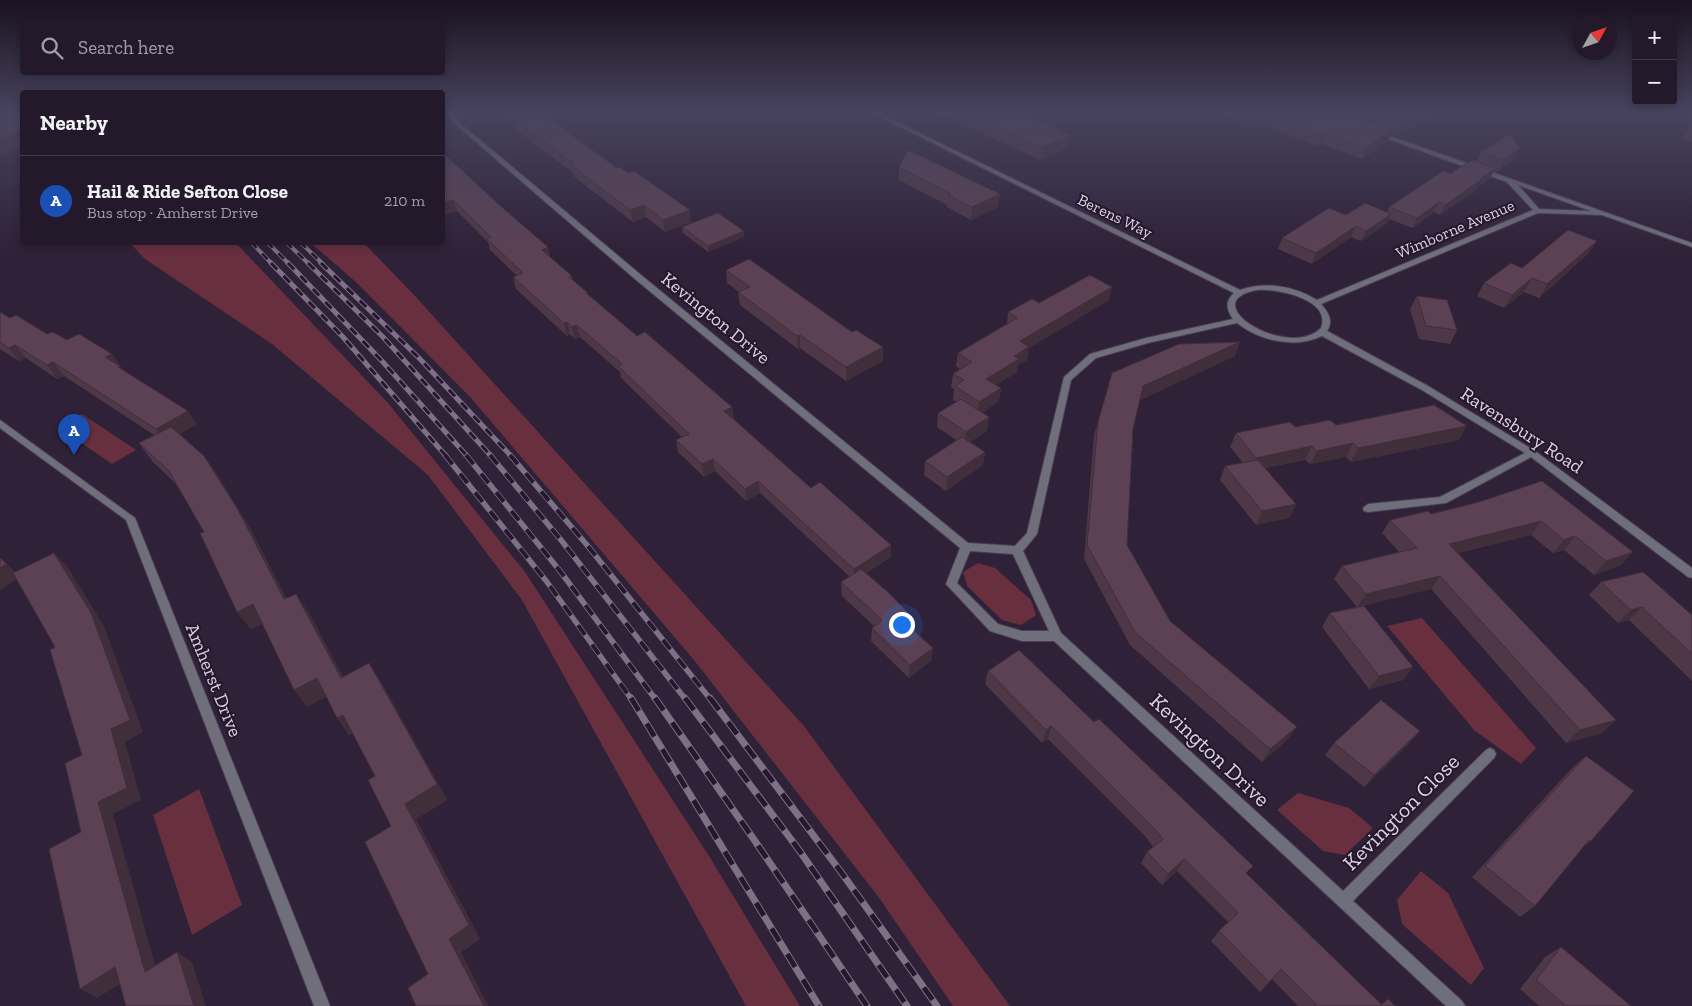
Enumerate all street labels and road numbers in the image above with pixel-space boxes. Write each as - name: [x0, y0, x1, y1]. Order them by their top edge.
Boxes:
- street label: Berens Way: [1075, 190, 1156, 243]
- street label: Wimborne Avenue: [1393, 195, 1517, 263]
- street label: Kevington Drive: [657, 267, 775, 369]
- street label: Ravensbury Road: [1457, 382, 1588, 478]
- street label: Amherst Drive: [181, 620, 247, 740]
- street label: Kevington Drive: [1144, 687, 1276, 813]
- street label: Kevington Close: [1337, 748, 1465, 876]

